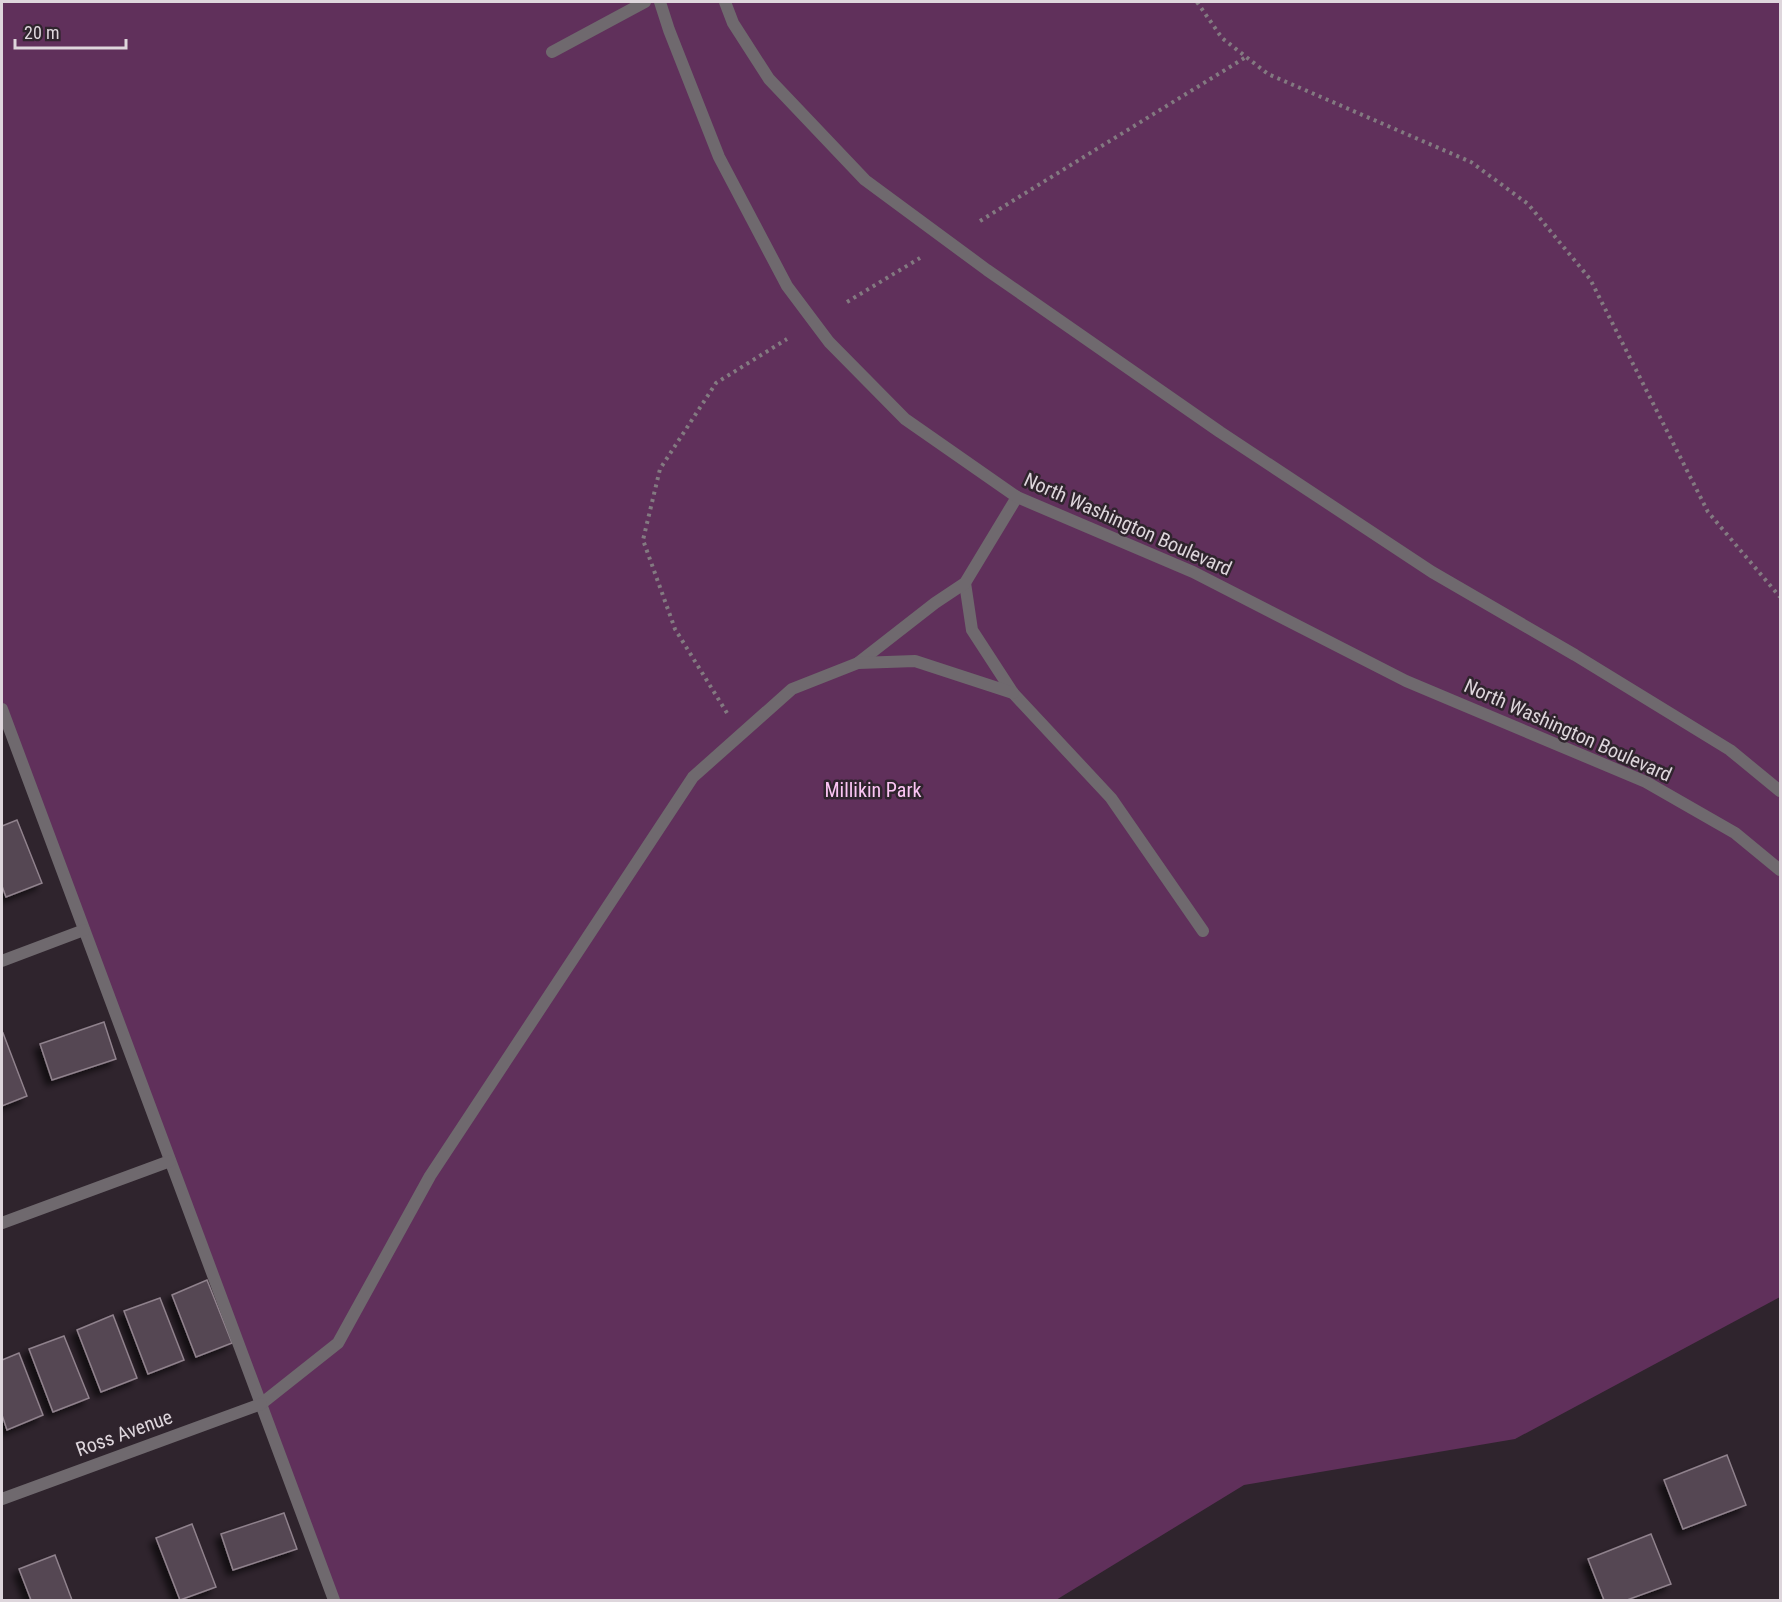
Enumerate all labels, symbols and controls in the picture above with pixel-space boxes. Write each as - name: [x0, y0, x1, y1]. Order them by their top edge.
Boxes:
- scale bar: [15, 12, 126, 50]
- text: 20 m: [24, 22, 59, 43]
- street label: North Washington Boulevard: [1020, 467, 1236, 581]
- street label: North Washington Boulevard: [1460, 673, 1676, 787]
- park label: Millikin Park: [824, 778, 922, 802]
- street label: Ross Avenue: [72, 1404, 176, 1462]

